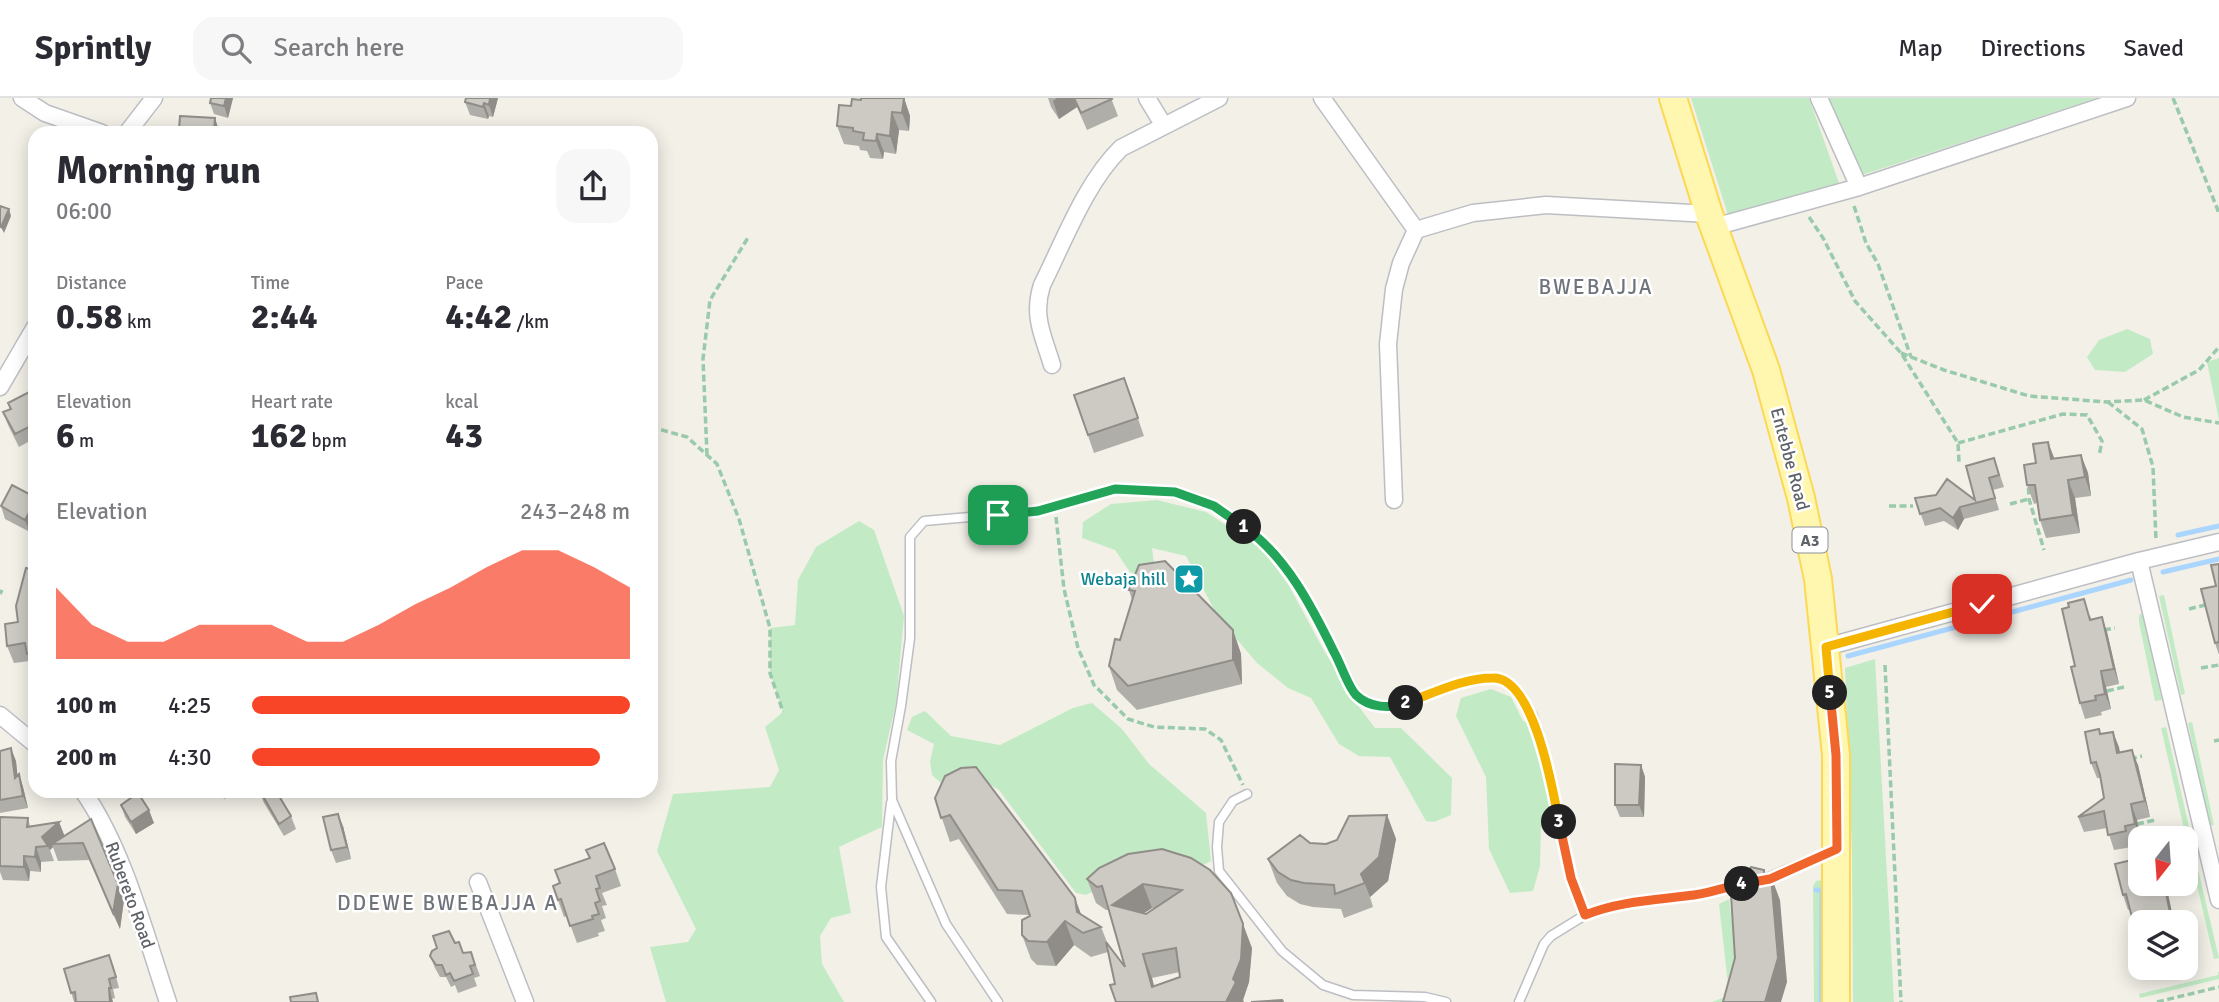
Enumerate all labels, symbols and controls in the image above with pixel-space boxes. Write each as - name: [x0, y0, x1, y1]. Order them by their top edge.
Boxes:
- search box: [193, 17, 683, 80]
- text: Sprintly: [35, 28, 151, 69]
- icon: search: [217, 29, 255, 67]
- text: Search here: [273, 32, 405, 64]
- text: Map: [1898, 33, 1943, 63]
- text: Directions: [1981, 33, 2086, 63]
- text: Saved: [2124, 33, 2184, 63]
- text: Morning run: [56, 147, 261, 194]
- button: share: [556, 149, 630, 223]
- text: 06:00: [56, 197, 112, 226]
- text: Distance: [56, 271, 127, 295]
- text: Time: [251, 271, 290, 295]
- text: Pace: [445, 271, 484, 295]
- district label: BWEBAJJA: [1538, 274, 1654, 300]
- text: 0.58: [56, 295, 123, 338]
- text: 2:44: [251, 295, 318, 338]
- text: 4:42: [445, 295, 512, 338]
- text: km: [123, 310, 152, 334]
- text: /km: [512, 310, 549, 334]
- text: Elevation: [56, 390, 132, 414]
- text: Heart rate: [251, 390, 333, 414]
- text: kcal: [445, 390, 479, 414]
- street label: Entebbe Road: [1766, 405, 1814, 513]
- text: 6: [56, 414, 75, 457]
- text: 162: [251, 414, 307, 457]
- text: 43: [445, 414, 483, 457]
- text: m: [75, 429, 94, 453]
- text: bpm: [307, 429, 347, 453]
- pin: [968, 485, 1028, 545]
- icon: arrive: [979, 496, 1017, 534]
- text: Elevation: [56, 497, 148, 526]
- text: 243–248 m: [520, 497, 630, 526]
- pin: 1: [1226, 510, 1262, 544]
- text: 1: [1238, 514, 1249, 538]
- road number: A3: [1792, 528, 1828, 552]
- place icon: Webaja hill: [1172, 562, 1206, 596]
- place label: Webaja hill: [1081, 568, 1166, 590]
- pin: [1952, 574, 2012, 634]
- icon: check: [1963, 585, 2001, 623]
- pin: 5: [1812, 676, 1848, 710]
- text: 5: [1824, 680, 1835, 704]
- pin: 2: [1388, 686, 1424, 720]
- text: 2: [1400, 690, 1411, 714]
- text: 100 m: [56, 691, 117, 720]
- text: 4:25: [168, 691, 211, 720]
- text: 200 m: [56, 743, 117, 772]
- text: 4:30: [168, 743, 211, 772]
- pin: 3: [1542, 804, 1576, 840]
- text: 3: [1553, 809, 1564, 833]
- north arrow: [2128, 826, 2198, 896]
- map controls: [2128, 826, 2198, 980]
- street label: Rubereto Road: [101, 839, 159, 951]
- pin: 4: [1724, 866, 1760, 902]
- text: 4: [1736, 871, 1747, 895]
- district label: DDEWE BWEBAJJA A: [337, 890, 559, 916]
- button: layers: [2128, 910, 2198, 980]

